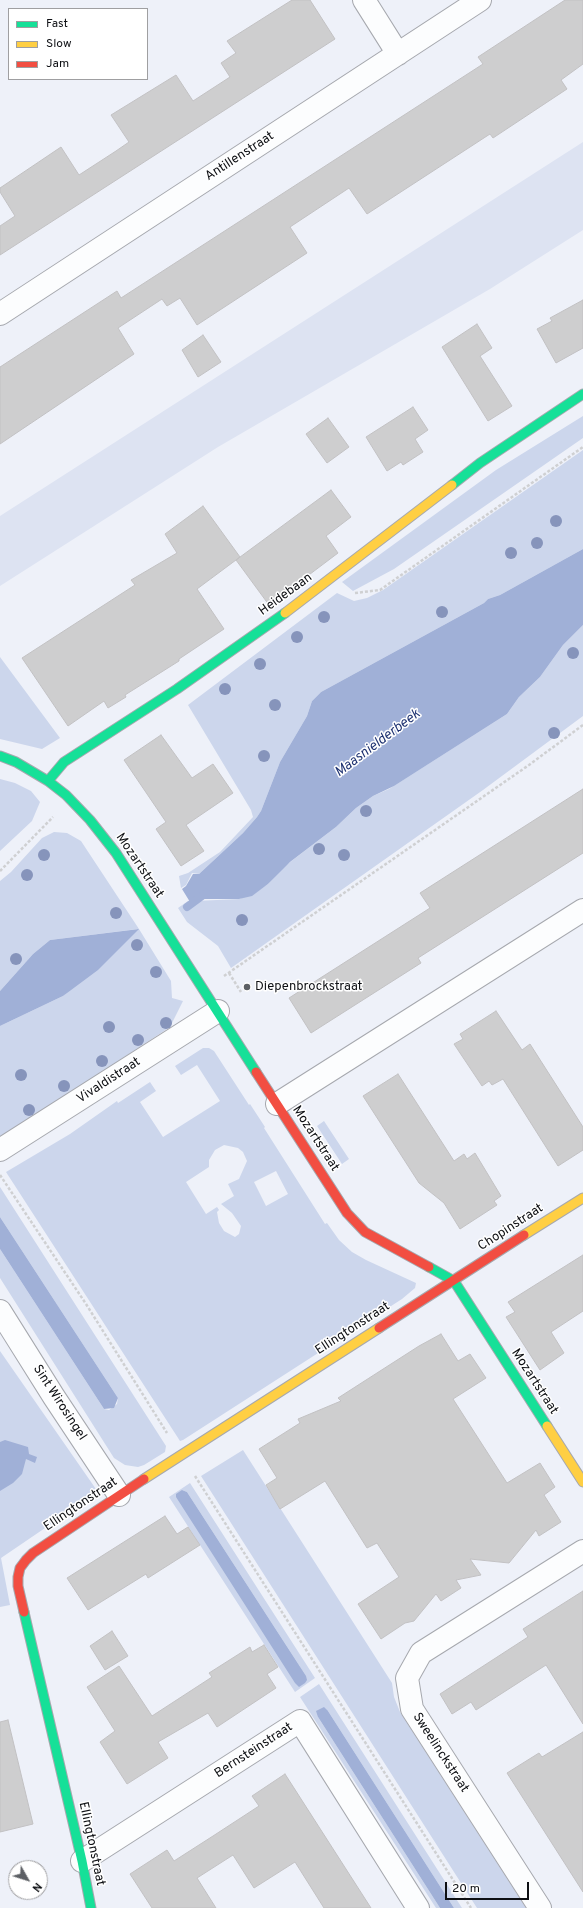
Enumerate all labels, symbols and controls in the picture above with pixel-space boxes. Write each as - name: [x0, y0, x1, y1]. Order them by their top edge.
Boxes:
- legend: [8, 8, 148, 80]
- text: Fast: [46, 16, 68, 32]
- text: Slow: [46, 36, 72, 52]
- text: Jam: [46, 56, 69, 72]
- street label: Antillenstraat: [203, 129, 277, 185]
- street label: Heidebaan: [256, 570, 316, 620]
- water label: Maasnielderbeek: [332, 706, 424, 782]
- street label: Mozartstraat: [112, 831, 166, 901]
- place label: Diepenbrockstraat: [255, 979, 362, 995]
- marker: Diepenbrockstraat: [242, 982, 252, 992]
- street label: Vivaldistraat: [74, 1055, 144, 1107]
- street label: Mozartstraat: [288, 1103, 342, 1175]
- street label: Chopinstraat: [475, 1201, 547, 1255]
- street label: Ellingtonstraat: [313, 1299, 393, 1359]
- street label: Mozartstraat: [507, 1346, 561, 1418]
- street label: Sint Wirosingel: [29, 1362, 89, 1444]
- street label: Ellingtonstraat: [41, 1475, 121, 1535]
- street label: Sweelinckstraat: [408, 1710, 472, 1796]
- street label: Bernsteinstraat: [212, 1720, 296, 1782]
- street label: Ellingtonstraat: [74, 1800, 108, 1888]
- north arrow: [8, 1860, 48, 1900]
- scale bar: [447, 1874, 531, 1900]
- text: N: [29, 1879, 44, 1894]
- text: 20 m: [452, 1881, 480, 1897]

